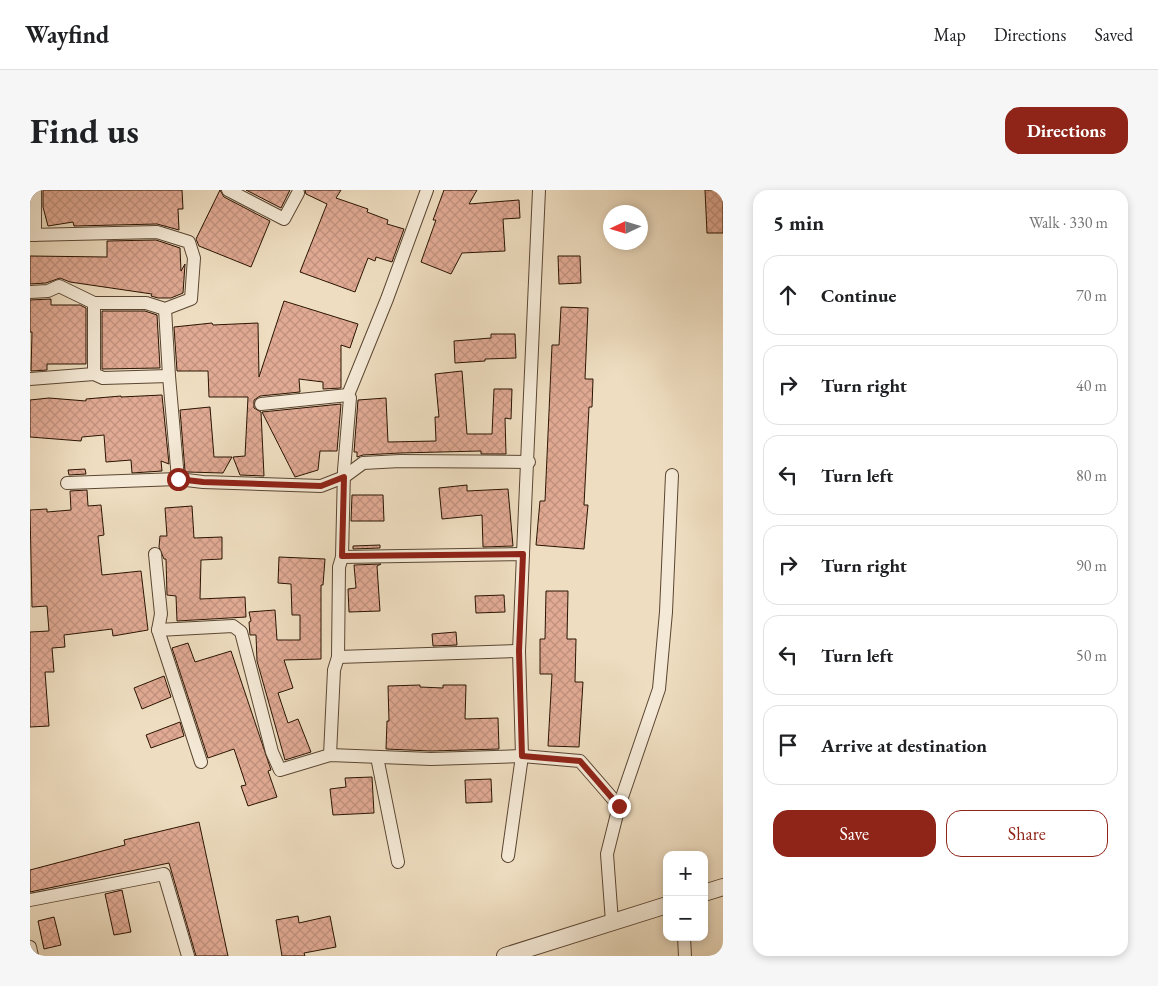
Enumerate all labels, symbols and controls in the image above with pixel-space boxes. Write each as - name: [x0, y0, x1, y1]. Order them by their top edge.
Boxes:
- text: Wayfind: [25, 19, 109, 50]
- text: Map: [934, 23, 966, 46]
- text: Directions: [994, 23, 1066, 46]
- text: Saved: [1094, 23, 1133, 46]
- button: Directions: [1005, 107, 1128, 154]
- text: Find us: [30, 108, 139, 153]
- north arrow: [603, 205, 648, 250]
- text: 5 min: [773, 209, 824, 236]
- text: Walk · 330 m: [1029, 212, 1108, 233]
- icon: ahead: [774, 281, 802, 309]
- text: Continue: [821, 283, 896, 308]
- text: 70 m: [1076, 285, 1107, 306]
- icon: right: [774, 371, 802, 399]
- text: Turn right: [821, 373, 907, 398]
- text: 40 m: [1076, 375, 1107, 396]
- icon: left: [774, 461, 802, 489]
- text: Turn left: [821, 463, 893, 488]
- text: 80 m: [1076, 465, 1107, 486]
- route start: [167, 468, 190, 491]
- icon: right: [774, 551, 802, 579]
- text: Turn right: [821, 553, 907, 578]
- text: 90 m: [1076, 555, 1107, 576]
- icon: left: [774, 641, 802, 669]
- text: Turn left: [821, 643, 893, 668]
- text: 50 m: [1076, 645, 1107, 666]
- icon: arrive: [774, 731, 802, 759]
- text: Arrive at destination: [821, 733, 987, 758]
- route end: [608, 795, 631, 818]
- button: Save: [773, 810, 936, 857]
- button: Share: [946, 810, 1108, 857]
- map controls: [663, 851, 708, 941]
- button: +: [663, 851, 708, 896]
- button: −: [663, 896, 708, 941]

